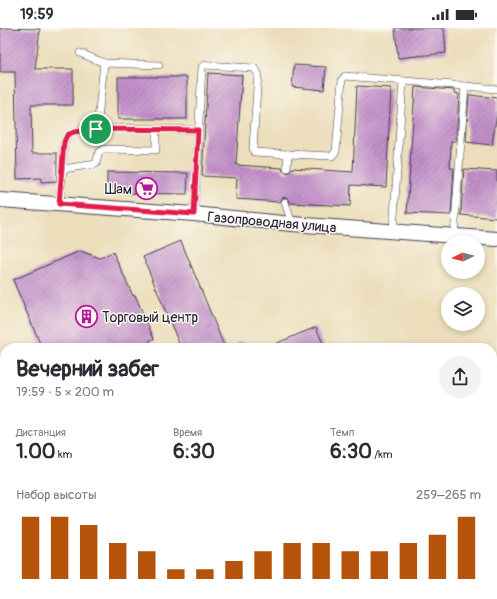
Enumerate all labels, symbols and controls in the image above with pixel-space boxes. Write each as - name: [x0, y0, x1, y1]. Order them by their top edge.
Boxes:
- text: 19:59: [20, 5, 53, 24]
- pin: [79, 112, 113, 146]
- icon: arrive: [85, 118, 107, 140]
- supermarket icon: Шам: [134, 176, 160, 202]
- place label: Шам: [105, 181, 132, 198]
- street label: Газопроводная улица: [207, 208, 337, 237]
- north arrow: [441, 235, 485, 279]
- map controls: [441, 235, 485, 331]
- button: layers: [441, 287, 485, 331]
- building icon: Торговый центр: [74, 304, 100, 330]
- place label: Торговый центр: [102, 309, 199, 326]
- text: Вечерний забег: [16, 355, 159, 383]
- button: share: [439, 356, 481, 398]
- text: 19:59 · 5 × 200 m: [16, 384, 114, 400]
- text: Дистанция: [16, 426, 66, 439]
- text: Время: [173, 426, 202, 439]
- text: Темп: [330, 426, 354, 439]
- text: 1.00: [16, 439, 56, 464]
- text: 6:30: [173, 439, 215, 464]
- text: 6:30: [330, 439, 372, 464]
- text: km: [56, 448, 72, 461]
- text: /km: [372, 448, 393, 461]
- text: Набор высоты: [16, 487, 97, 503]
- text: 259–265 m: [416, 487, 481, 503]

